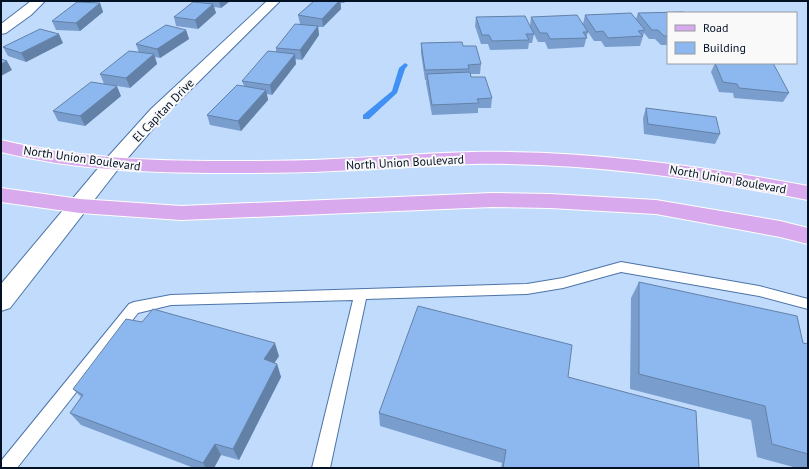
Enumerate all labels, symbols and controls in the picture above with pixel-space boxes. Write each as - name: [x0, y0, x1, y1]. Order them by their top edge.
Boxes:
- legend: [667, 12, 797, 64]
- text: Road: [703, 20, 728, 35]
- text: Building: [703, 40, 746, 55]
- street label: El Capitan Drive: [129, 75, 197, 145]
- street label: North Union Boulevard: [22, 142, 142, 174]
- street label: North Union Boulevard: [346, 151, 464, 173]
- street label: North Union Boulevard: [669, 161, 787, 197]

